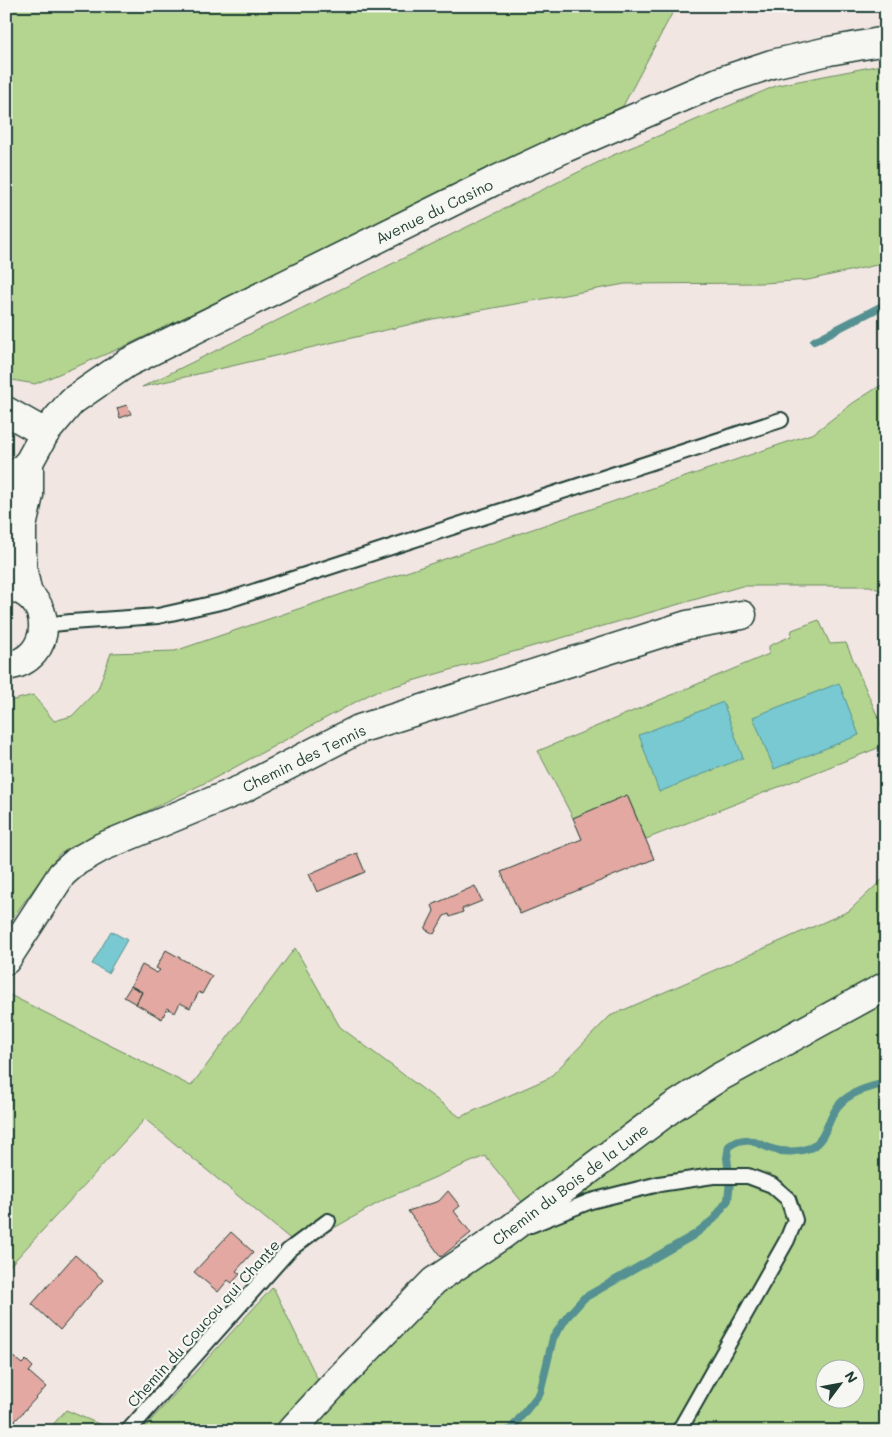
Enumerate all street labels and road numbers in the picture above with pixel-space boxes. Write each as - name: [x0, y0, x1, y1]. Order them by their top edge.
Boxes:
- street label: Avenue du Casino: [372, 174, 496, 248]
- street label: Chemin des Tennis: [239, 719, 369, 797]
- street label: Chemin du Bois de la Lune: [488, 1119, 652, 1249]
- street label: Chemin du Coucou qui Chante: [122, 1235, 284, 1411]

